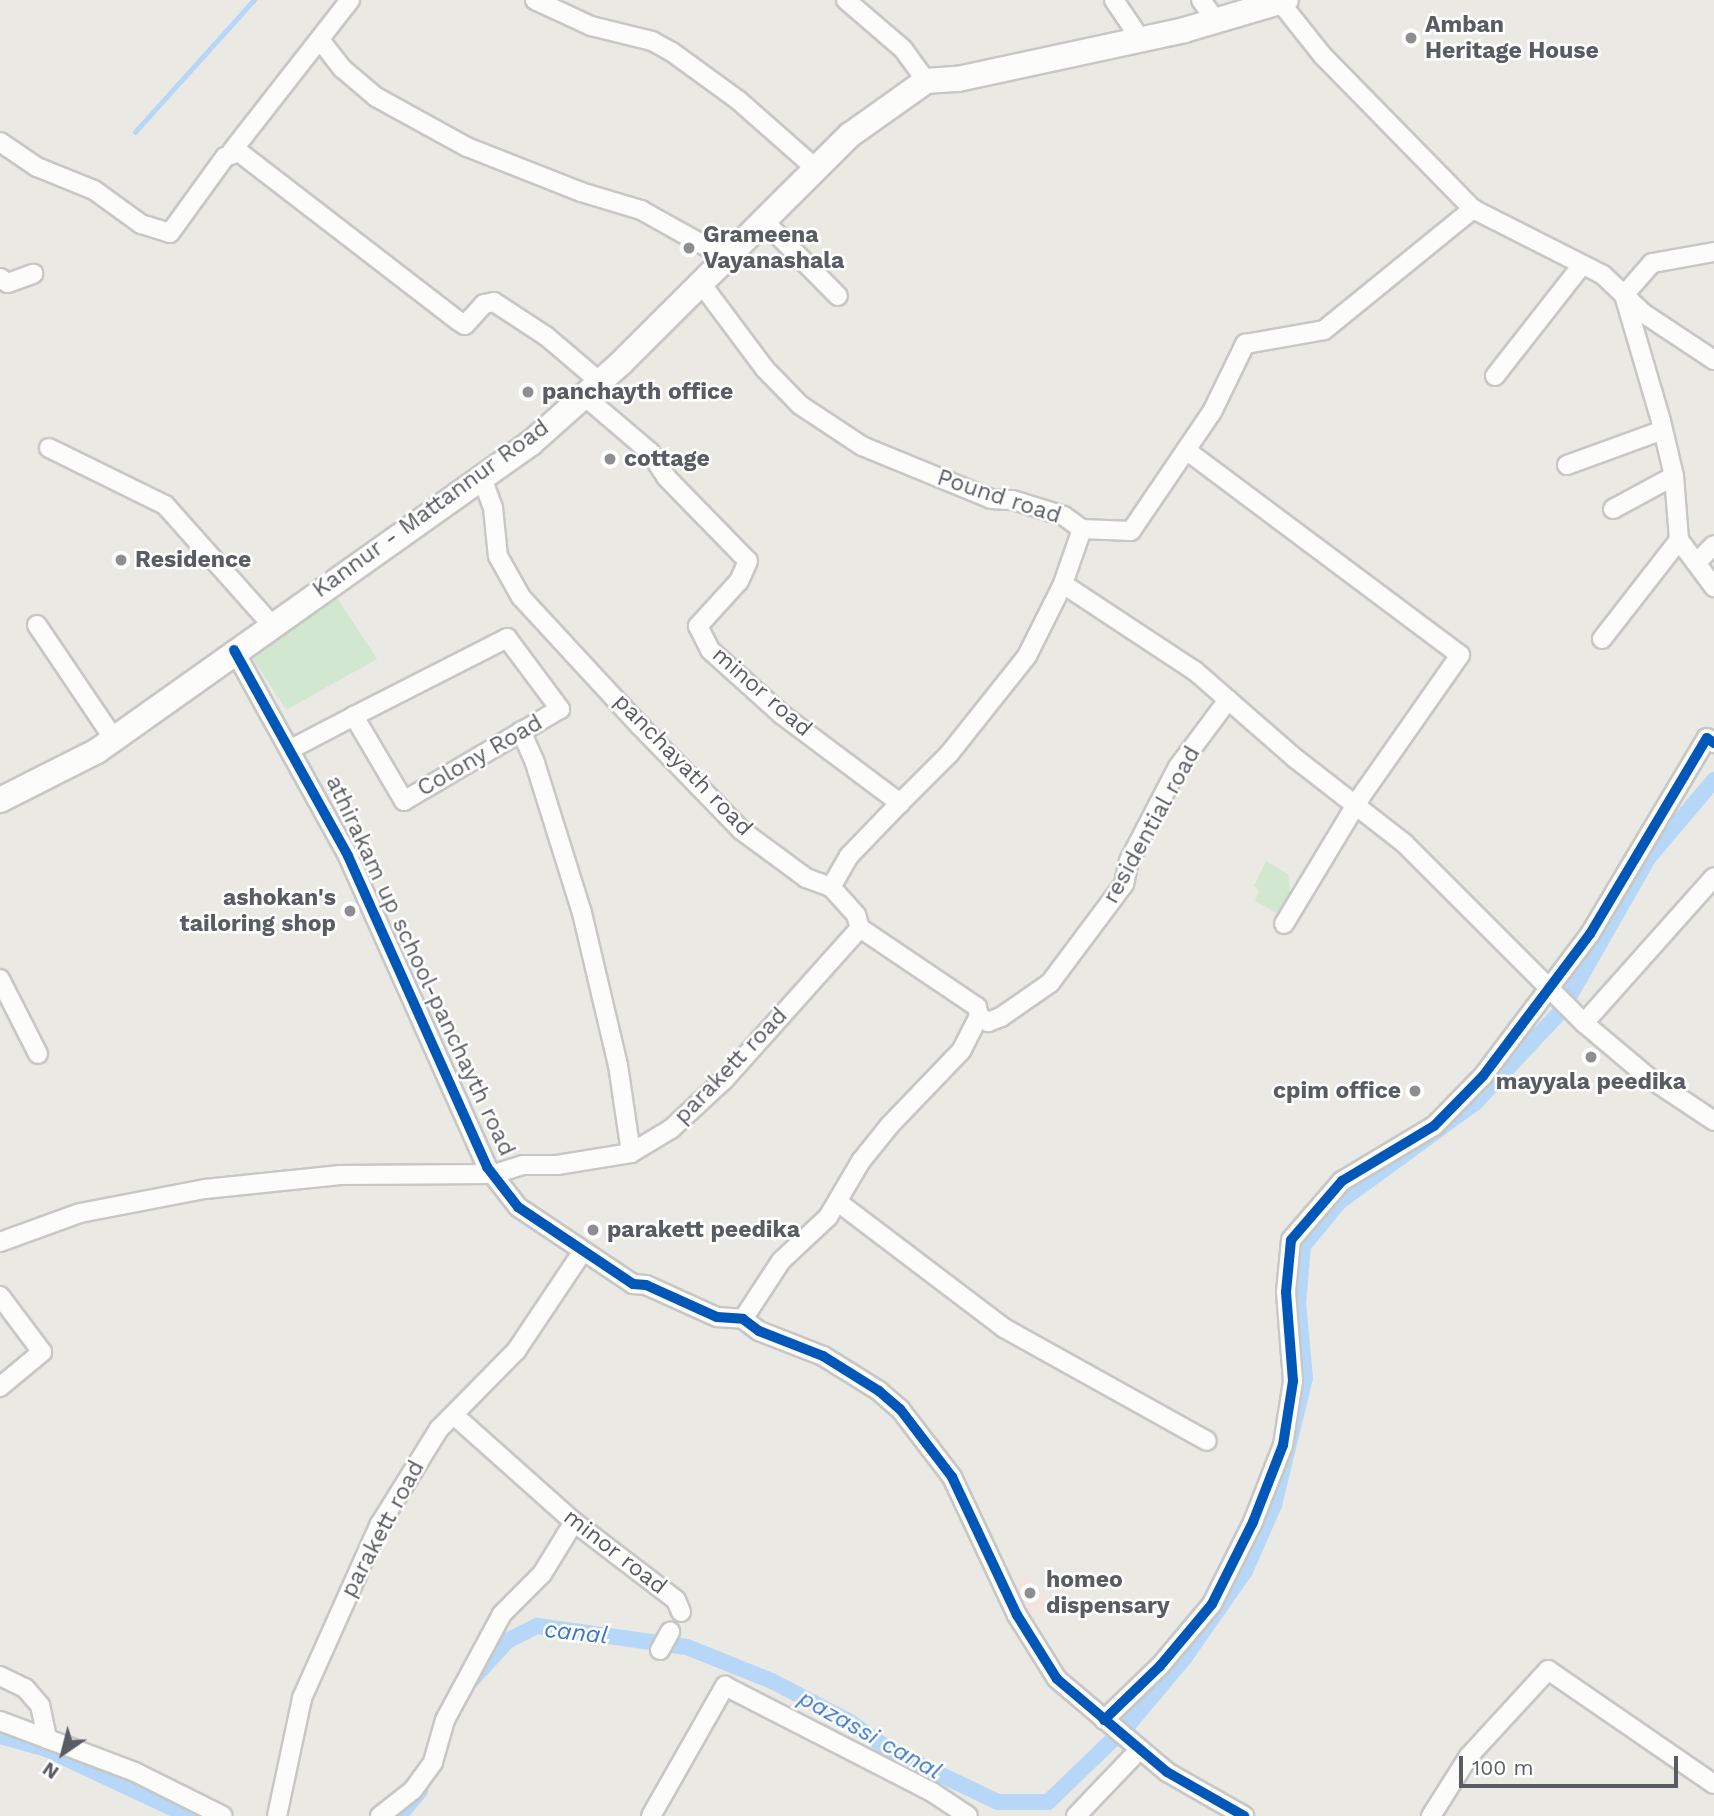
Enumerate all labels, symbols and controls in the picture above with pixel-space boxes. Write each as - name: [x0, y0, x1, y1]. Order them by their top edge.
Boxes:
- place label: Amban Heritage House: [1425, 11, 1599, 65]
- marker: Amban Heritage House: [1403, 30, 1419, 46]
- place label: Grameena Vayanashala: [703, 221, 844, 275]
- marker: Grameena Vayanashala: [681, 240, 697, 256]
- place label: panchayth office: [542, 378, 733, 406]
- marker: panchayth office: [520, 384, 536, 400]
- street label: Kannur - Mattannur Road: [307, 414, 555, 604]
- place label: cottage: [624, 445, 710, 473]
- marker: cottage: [602, 451, 618, 467]
- street label: Pound road: [934, 464, 1064, 530]
- place label: Residence: [135, 546, 251, 574]
- marker: Residence: [113, 552, 129, 568]
- street label: minor road: [706, 641, 818, 743]
- street label: panchayath road: [608, 688, 758, 842]
- street label: Colony Road: [412, 709, 548, 803]
- street label: residential road: [1097, 741, 1207, 909]
- street label: athirakam up school-panchayth road: [320, 772, 520, 1160]
- place label: ashokan's tailoring shop: [179, 884, 336, 938]
- marker: ashokan's tailoring shop: [342, 903, 358, 919]
- street label: parakett road: [669, 1002, 793, 1130]
- marker: mayyala peedika: [1583, 1049, 1599, 1065]
- place label: mayyala peedika: [1496, 1068, 1686, 1096]
- place label: cpim office: [1273, 1077, 1401, 1105]
- marker: cpim office: [1407, 1083, 1423, 1099]
- place label: parakett peedika: [607, 1216, 800, 1244]
- marker: parakett peedika: [585, 1222, 601, 1238]
- street label: parakett road: [335, 1456, 431, 1602]
- street label: minor road: [558, 1503, 672, 1601]
- place label: homeo dispensary: [1046, 1566, 1170, 1620]
- marker: homeo dispensary: [1020, 1583, 1040, 1603]
- water label: canal: [543, 1615, 609, 1651]
- water label: pazassi canal: [794, 1684, 946, 1786]
- north arrow: [28, 1718, 98, 1788]
- scale bar: [1462, 1742, 1681, 1786]
- text: 100 m: [1472, 1755, 1534, 1780]
- text: N: [38, 1757, 63, 1784]

